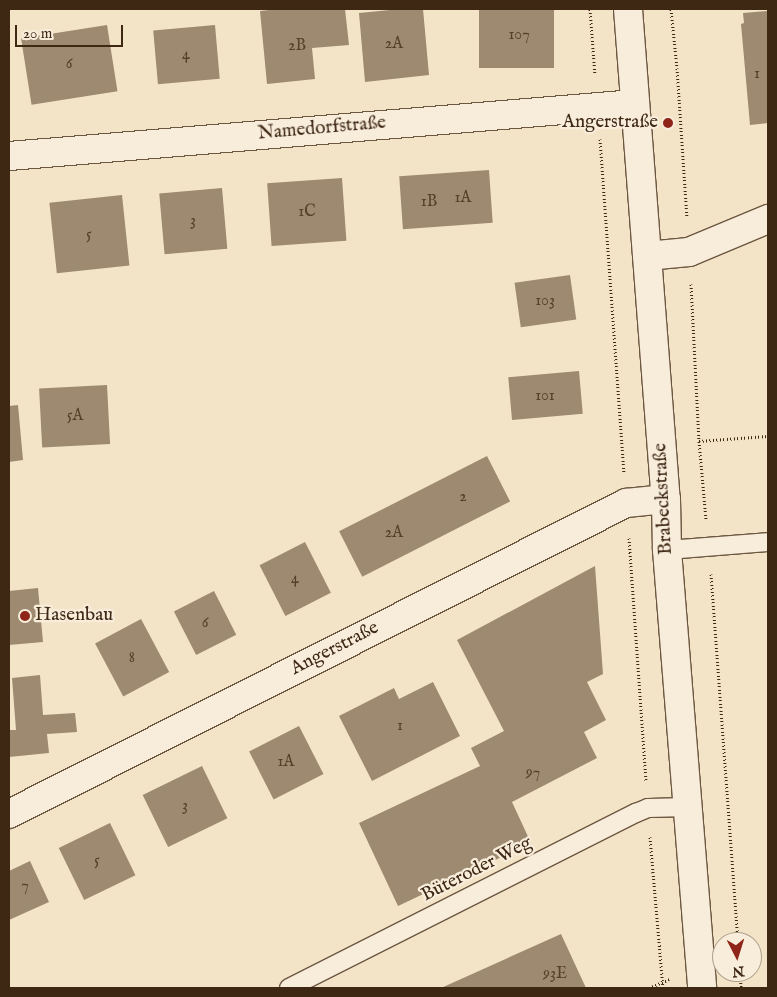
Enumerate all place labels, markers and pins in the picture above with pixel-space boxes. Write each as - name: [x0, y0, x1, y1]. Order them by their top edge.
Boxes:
- place label: Angerstraße: [562, 112, 658, 134]
- marker: Angerstraße: [662, 117, 674, 129]
- place label: Hasenbau: [35, 605, 113, 627]
- marker: Hasenbau: [19, 610, 31, 622]

